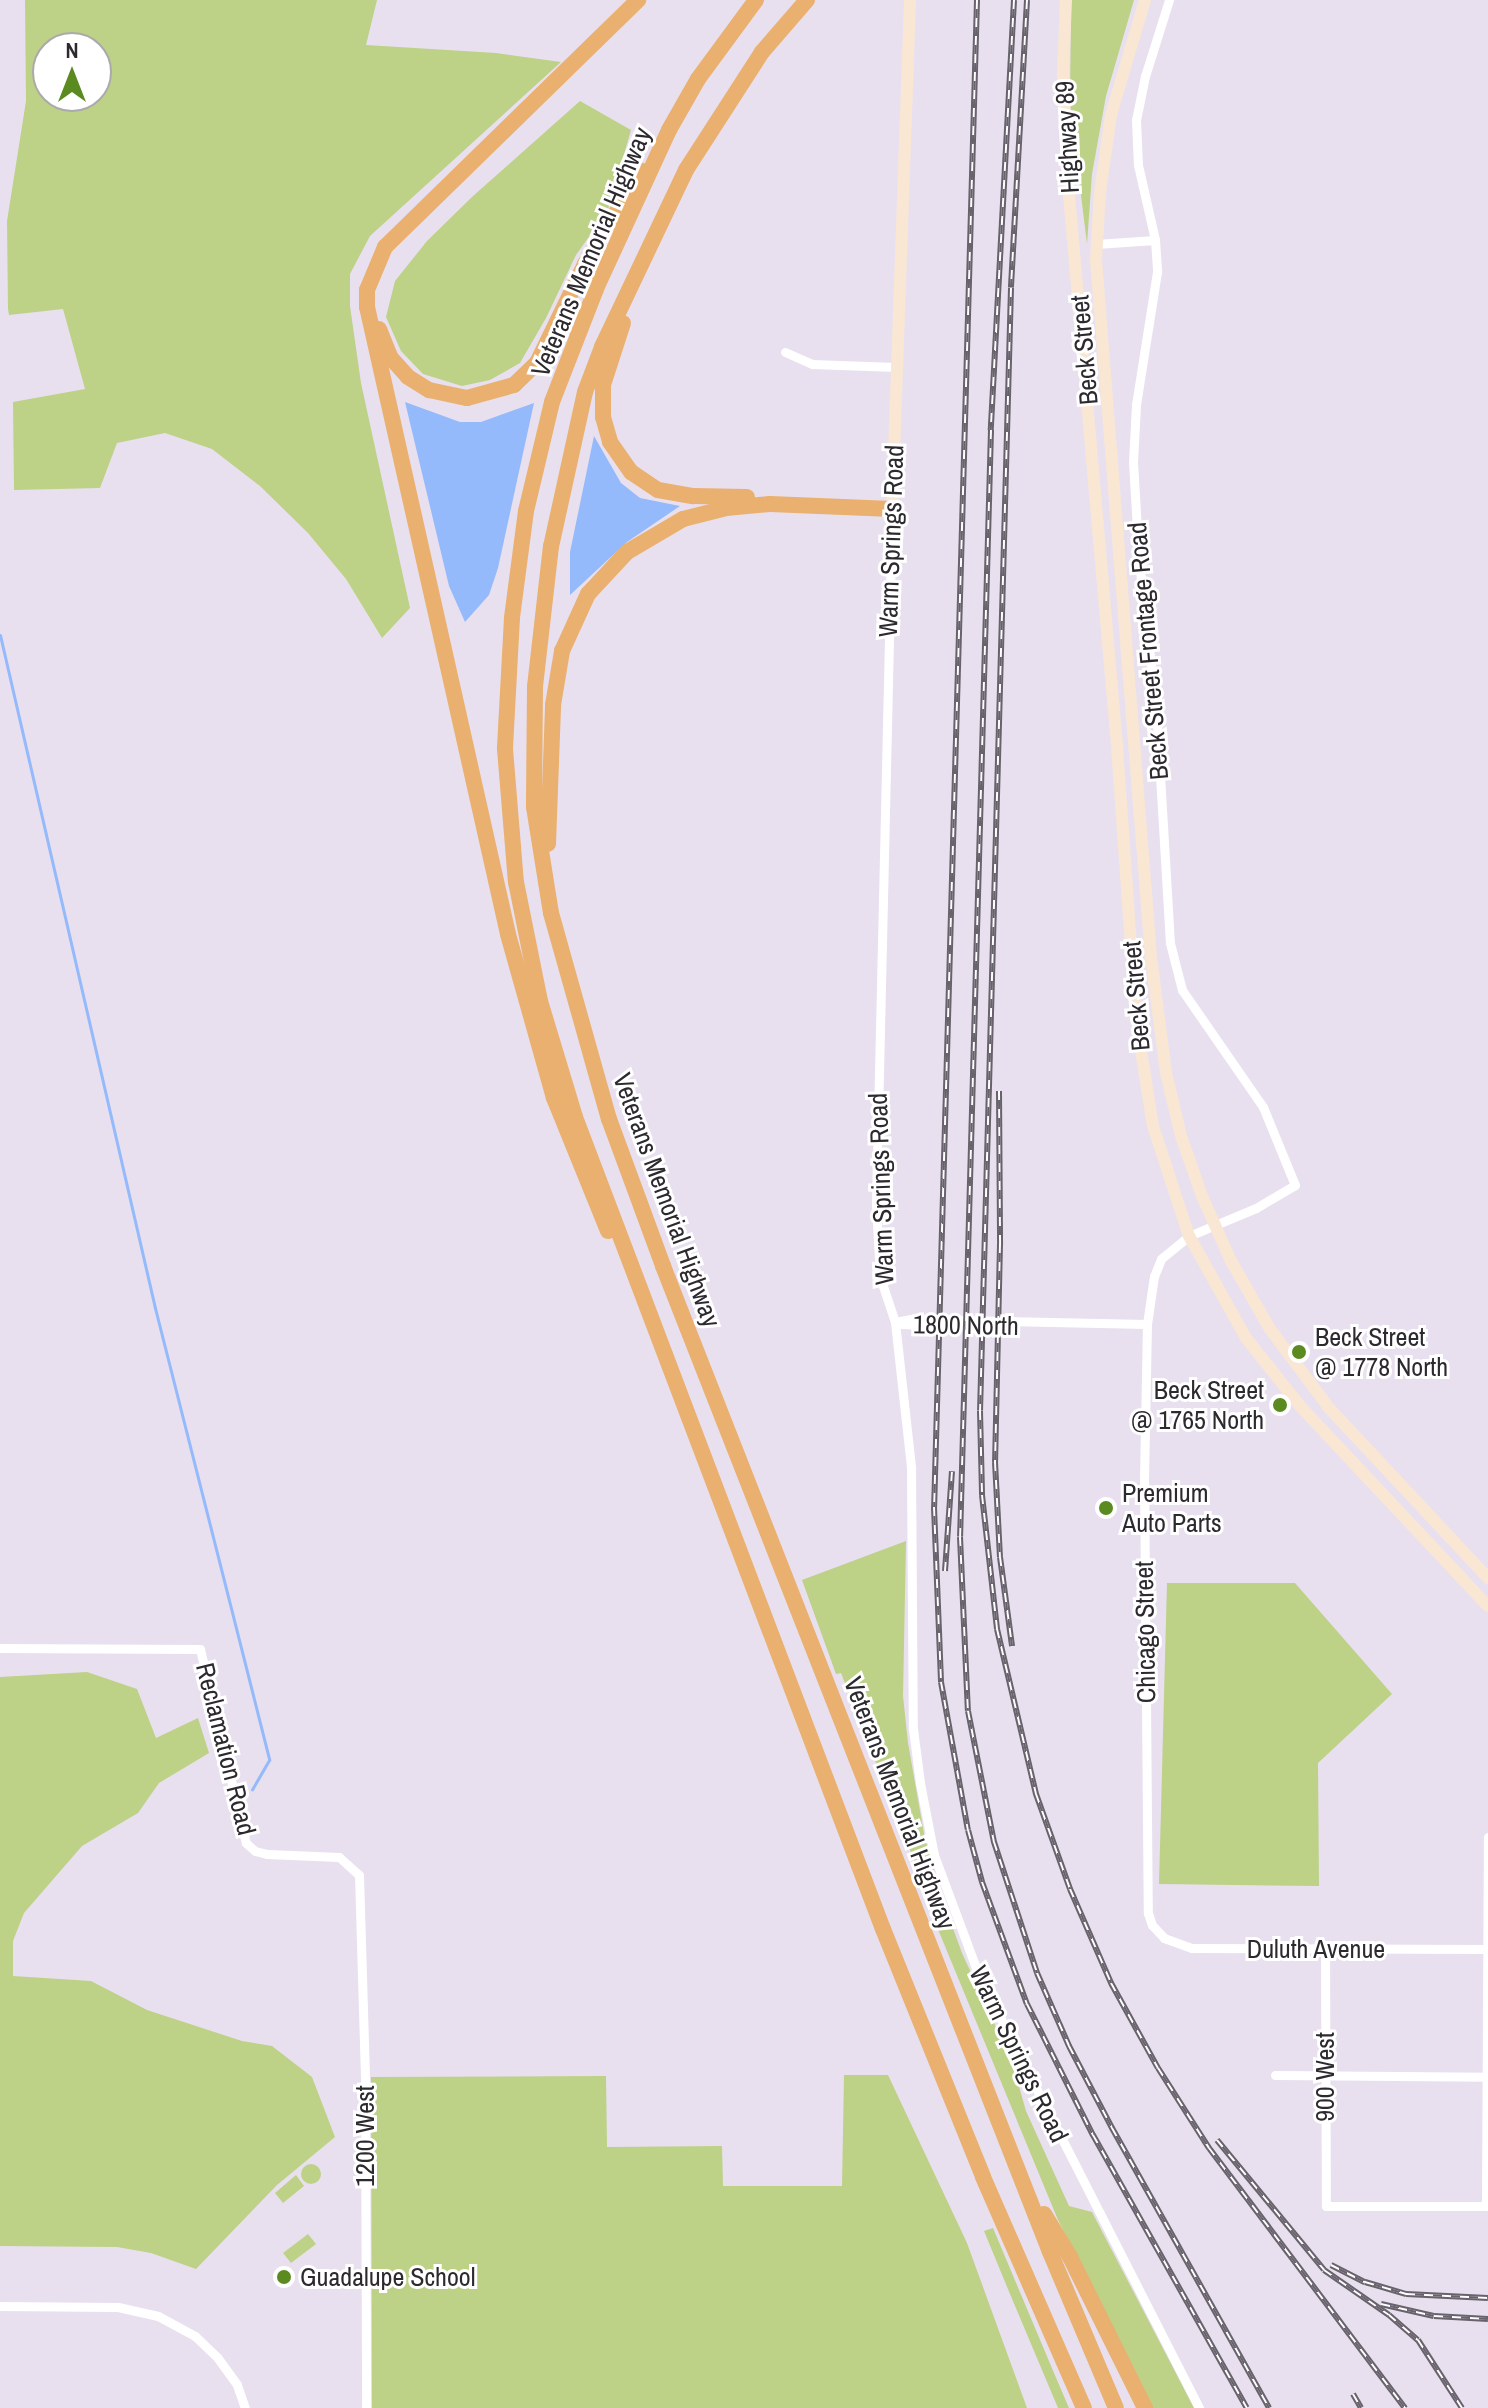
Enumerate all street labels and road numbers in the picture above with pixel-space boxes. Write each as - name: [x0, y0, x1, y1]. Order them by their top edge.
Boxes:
- street label: Highway 89: [1048, 80, 1086, 194]
- street label: Veterans Memorial Highway: [524, 123, 658, 381]
- street label: Beck Street: [1064, 294, 1104, 406]
- street label: Warm Springs Road: [872, 444, 910, 638]
- street label: Beck Street Frontage Road: [1121, 521, 1175, 781]
- street label: Beck Street: [1116, 940, 1156, 1052]
- street label: Veterans Memorial Highway: [607, 1069, 727, 1331]
- street label: Warm Springs Road: [862, 1092, 900, 1286]
- street label: 1800 North: [913, 1308, 1019, 1342]
- street label: Chicago Street: [1128, 1561, 1162, 1703]
- street label: Reclamation Road: [190, 1660, 262, 1838]
- street label: Veterans Memorial Highway: [837, 1672, 963, 1934]
- street label: Duluth Avenue: [1246, 1933, 1386, 1965]
- street label: Warm Springs Road: [963, 1961, 1075, 2147]
- street label: 900 West: [1309, 2032, 1341, 2122]
- street label: 1200 West: [349, 2085, 381, 2187]

